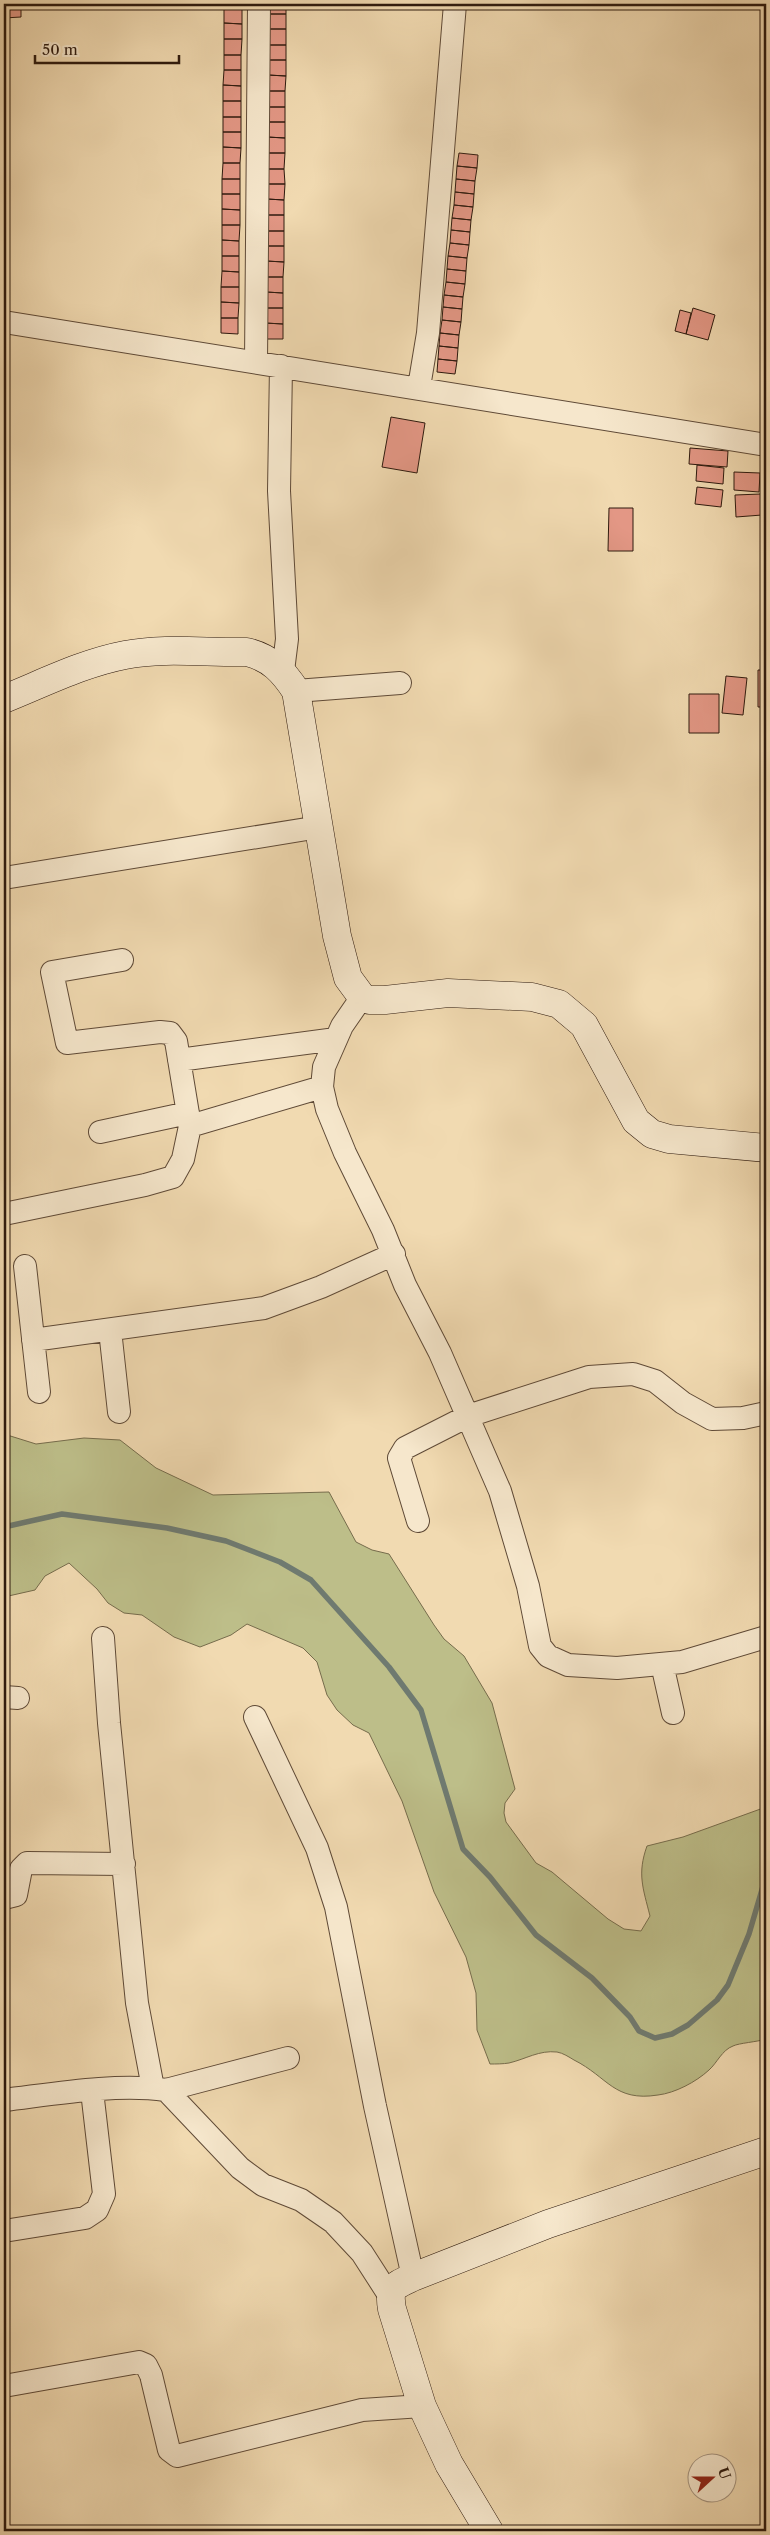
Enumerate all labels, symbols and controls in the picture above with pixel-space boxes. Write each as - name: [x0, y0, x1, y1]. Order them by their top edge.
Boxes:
- scale bar: [35, 32, 179, 64]
- text: 50 m: [42, 40, 78, 59]
- north arrow: [688, 2452, 738, 2502]
- text: U: [714, 2465, 735, 2482]

